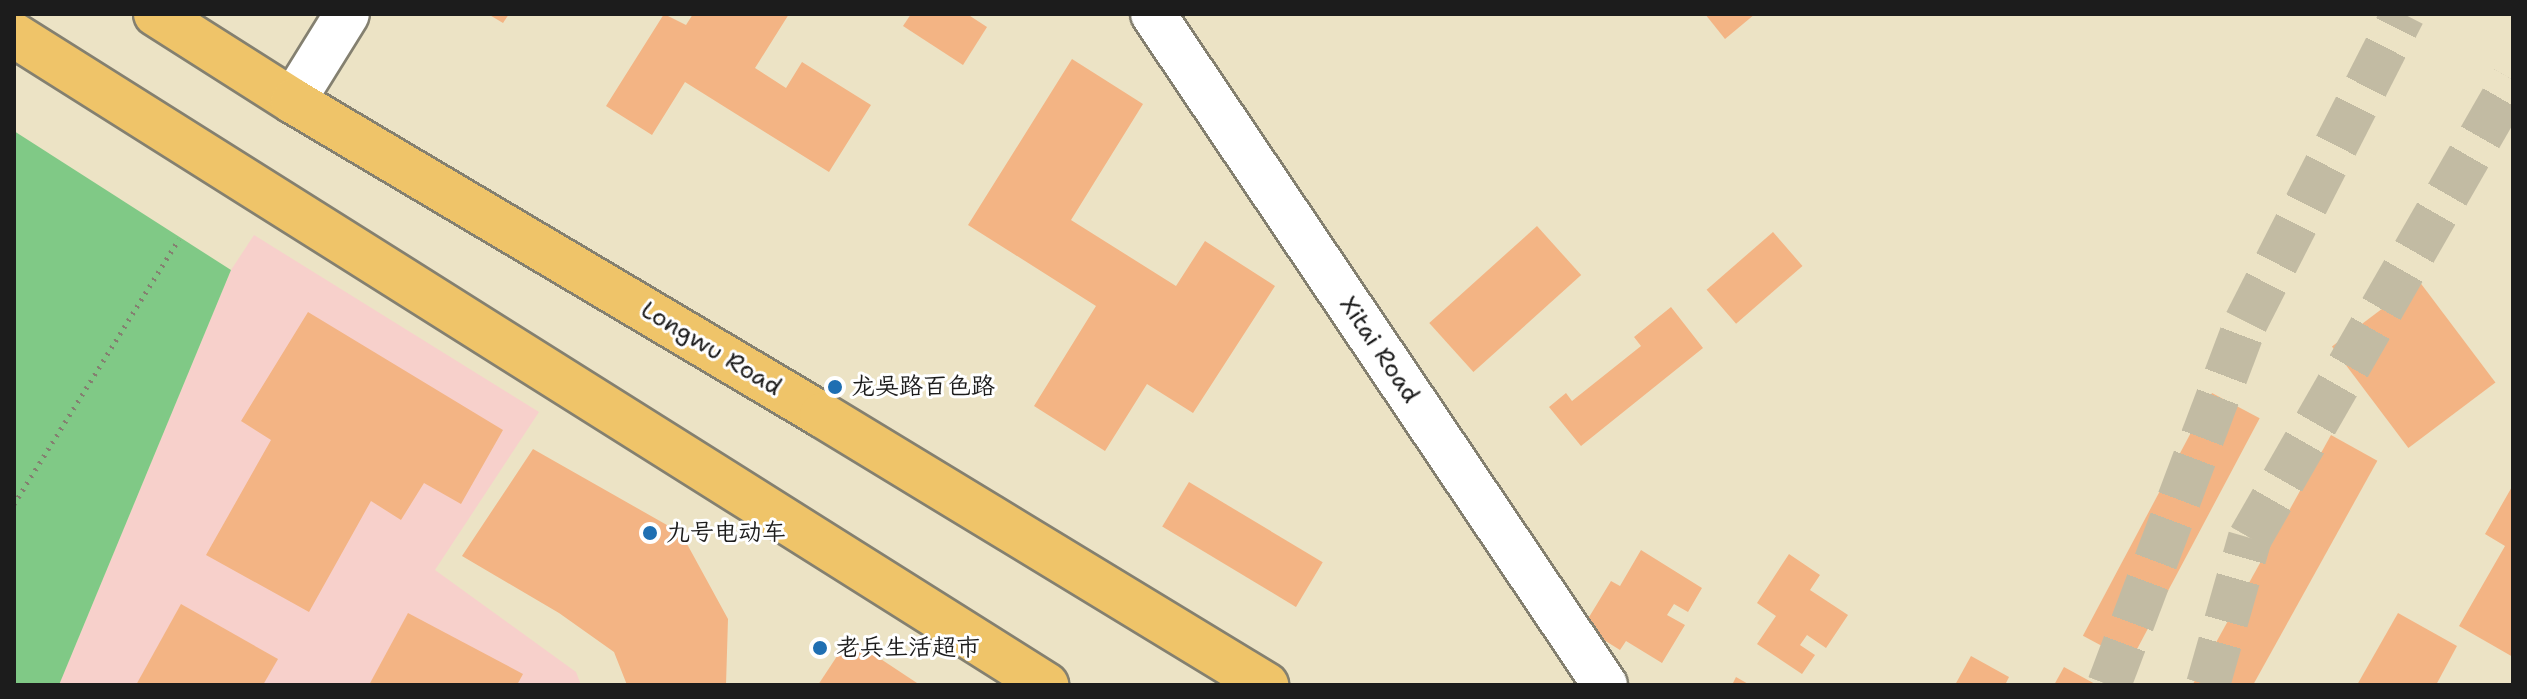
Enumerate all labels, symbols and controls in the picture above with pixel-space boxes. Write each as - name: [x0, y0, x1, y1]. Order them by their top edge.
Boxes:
- street label: Xitai Road: [1333, 291, 1425, 409]
- street label: Longwu Road: [635, 296, 787, 402]
- place label: 龙吴路百色路: [851, 373, 995, 401]
- marker: 龙吴路百色路: [826, 378, 844, 396]
- place label: 九号电动车: [666, 519, 786, 547]
- marker: 九号电动车: [641, 524, 659, 542]
- place label: 老兵生活超市: [836, 634, 980, 662]
- marker: 老兵生活超市: [811, 639, 829, 657]

